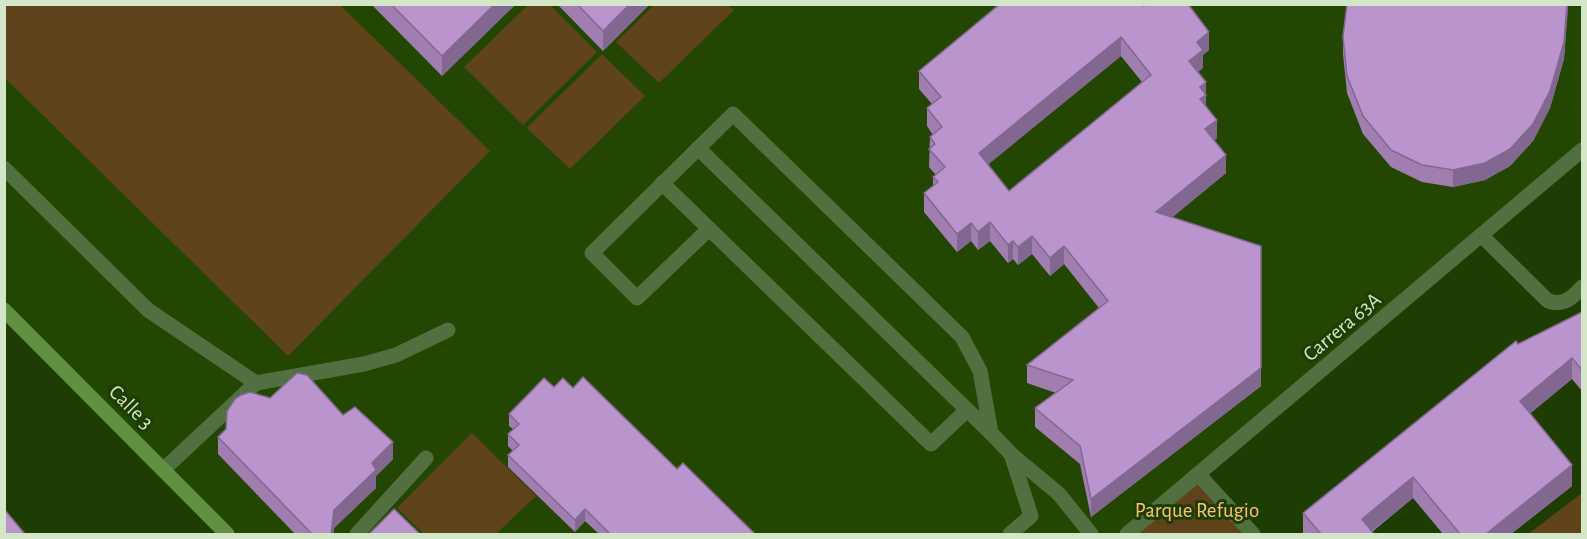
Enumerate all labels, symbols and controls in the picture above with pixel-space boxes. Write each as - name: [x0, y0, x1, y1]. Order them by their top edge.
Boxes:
- street label: Carrera 63A: [1299, 289, 1385, 365]
- street label: Calle 3: [105, 381, 157, 433]
- park label: Parque Refugio: [1135, 500, 1259, 521]

